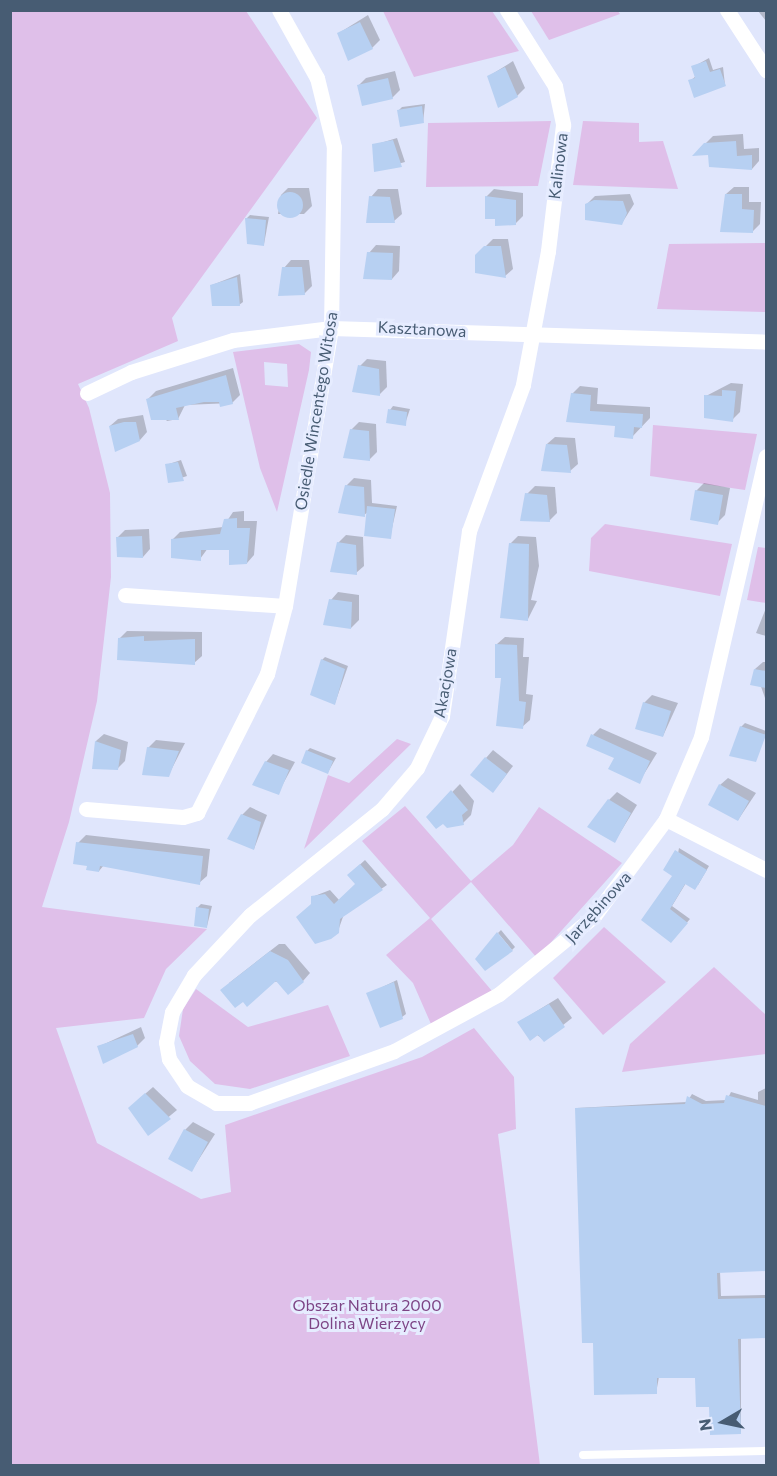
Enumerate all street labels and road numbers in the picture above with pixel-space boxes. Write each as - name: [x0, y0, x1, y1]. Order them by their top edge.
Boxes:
- street label: Kalinowa: [544, 132, 572, 200]
- street label: Osiedle Wincentego Witosa: [291, 310, 341, 512]
- street label: Kasztanowa: [377, 317, 467, 341]
- street label: Akacjowa: [429, 647, 461, 719]
- street label: Jarzębinowa: [561, 868, 635, 946]

